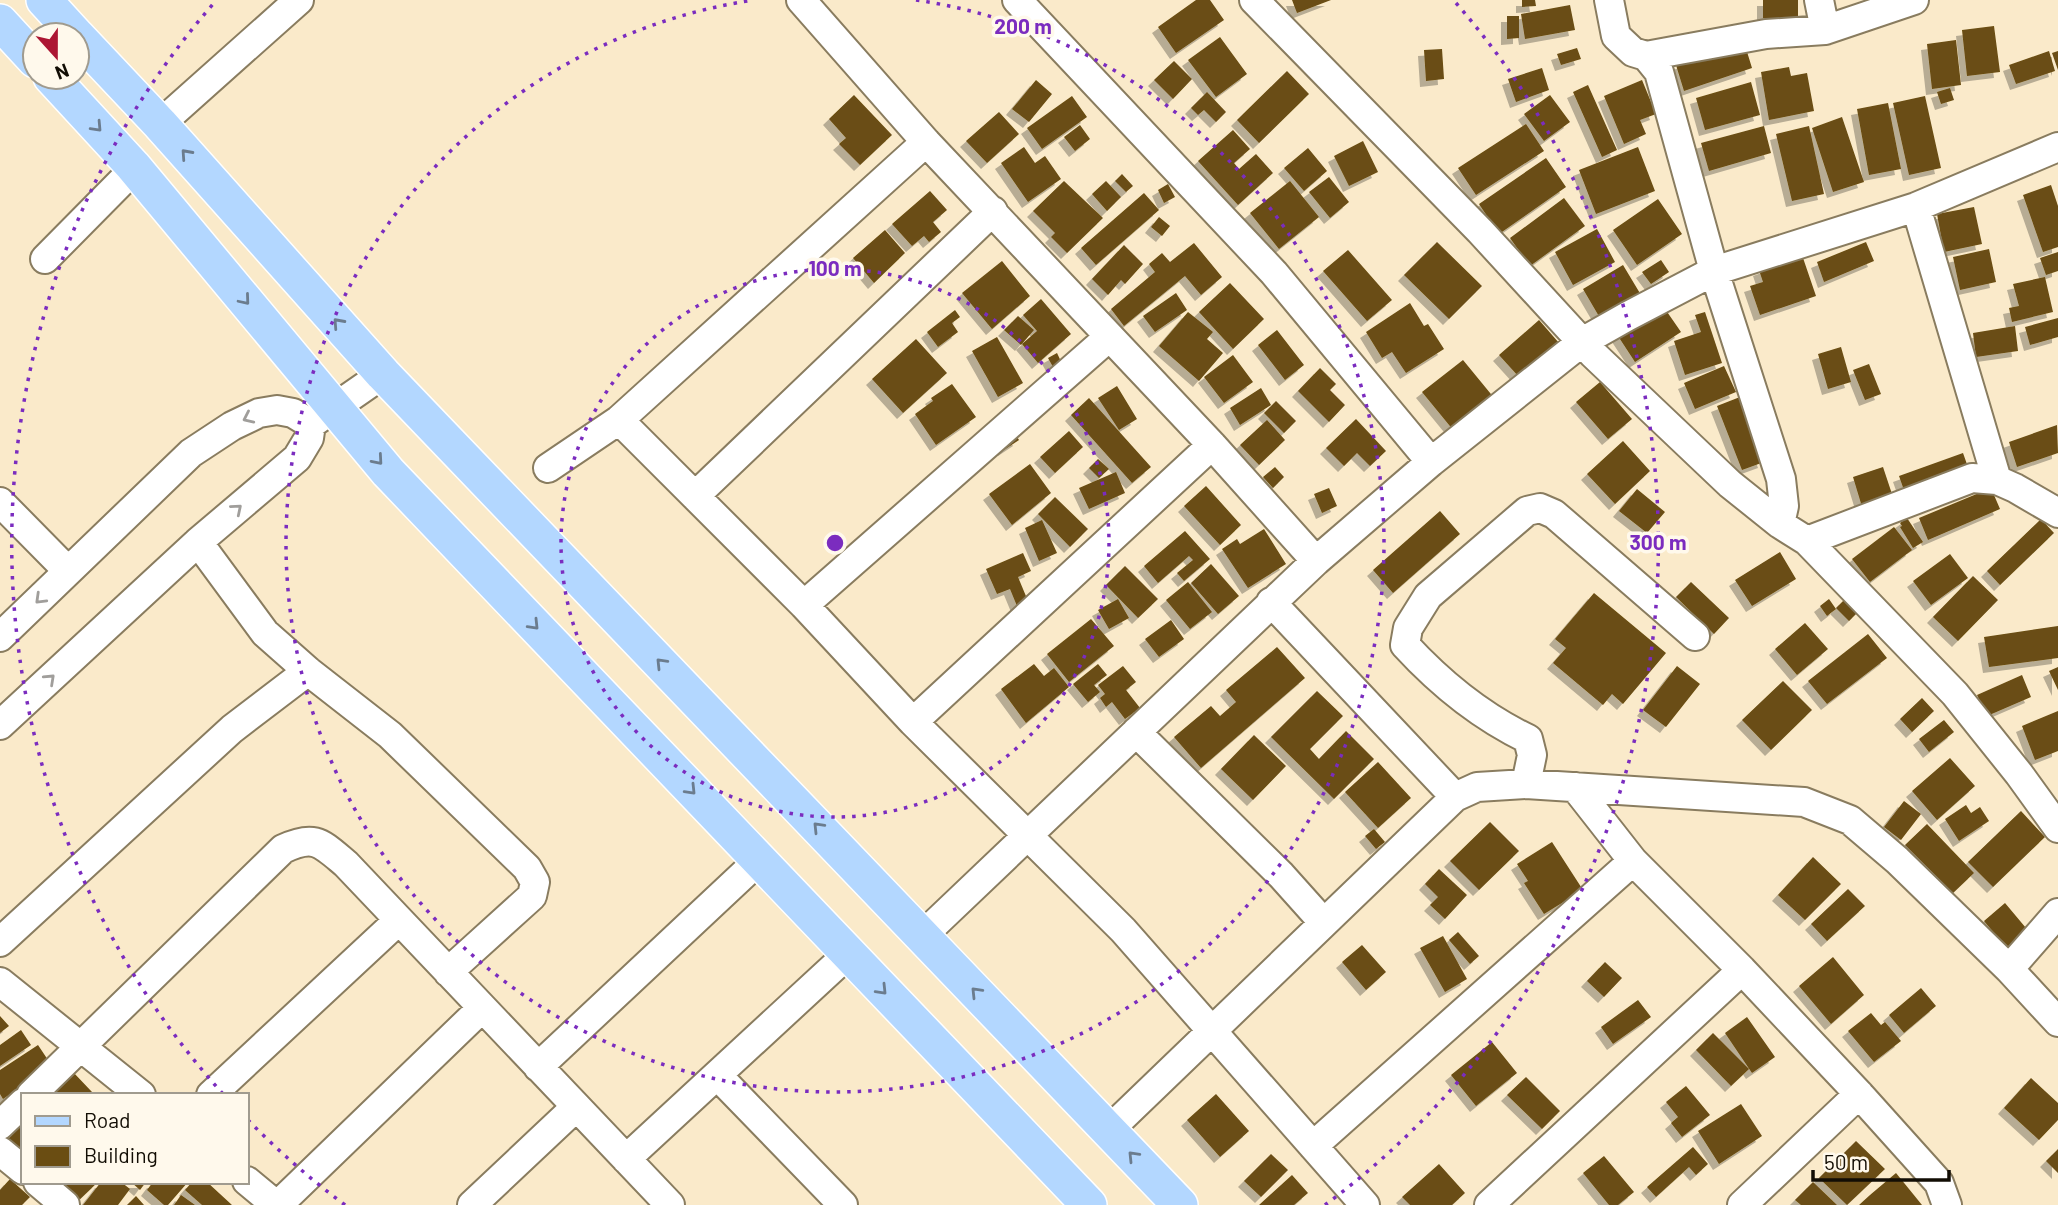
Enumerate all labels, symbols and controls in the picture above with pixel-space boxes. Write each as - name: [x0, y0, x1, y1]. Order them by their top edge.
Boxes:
- text: 200 m: [994, 13, 1052, 38]
- north arrow: [21, 21, 91, 91]
- text: N: [52, 59, 72, 85]
- one-way arrow: [89, 119, 102, 132]
- one-way arrow: [182, 149, 194, 162]
- text: 100 m: [808, 255, 862, 280]
- one-way arrow: [237, 291, 249, 304]
- one-way arrow: [334, 318, 346, 331]
- one-way arrow: [242, 410, 255, 424]
- one-way arrow: [370, 452, 382, 465]
- one-way arrow: [229, 505, 241, 518]
- text: 300 m: [1629, 529, 1687, 554]
- centre of rings: [823, 531, 847, 555]
- one-way arrow: [35, 591, 48, 604]
- one-way arrow: [526, 617, 539, 630]
- one-way arrow: [657, 658, 670, 671]
- one-way arrow: [42, 674, 55, 687]
- one-way arrow: [683, 782, 696, 795]
- one-way arrow: [814, 822, 827, 835]
- one-way arrow: [874, 982, 887, 995]
- one-way arrow: [971, 987, 984, 1000]
- legend: [21, 1093, 248, 1184]
- text: Road: [84, 1107, 130, 1132]
- scale bar: [1813, 1138, 1950, 1182]
- text: Building: [84, 1142, 158, 1167]
- text: 50 m: [1824, 1149, 1868, 1174]
- one-way arrow: [1129, 1151, 1142, 1164]

